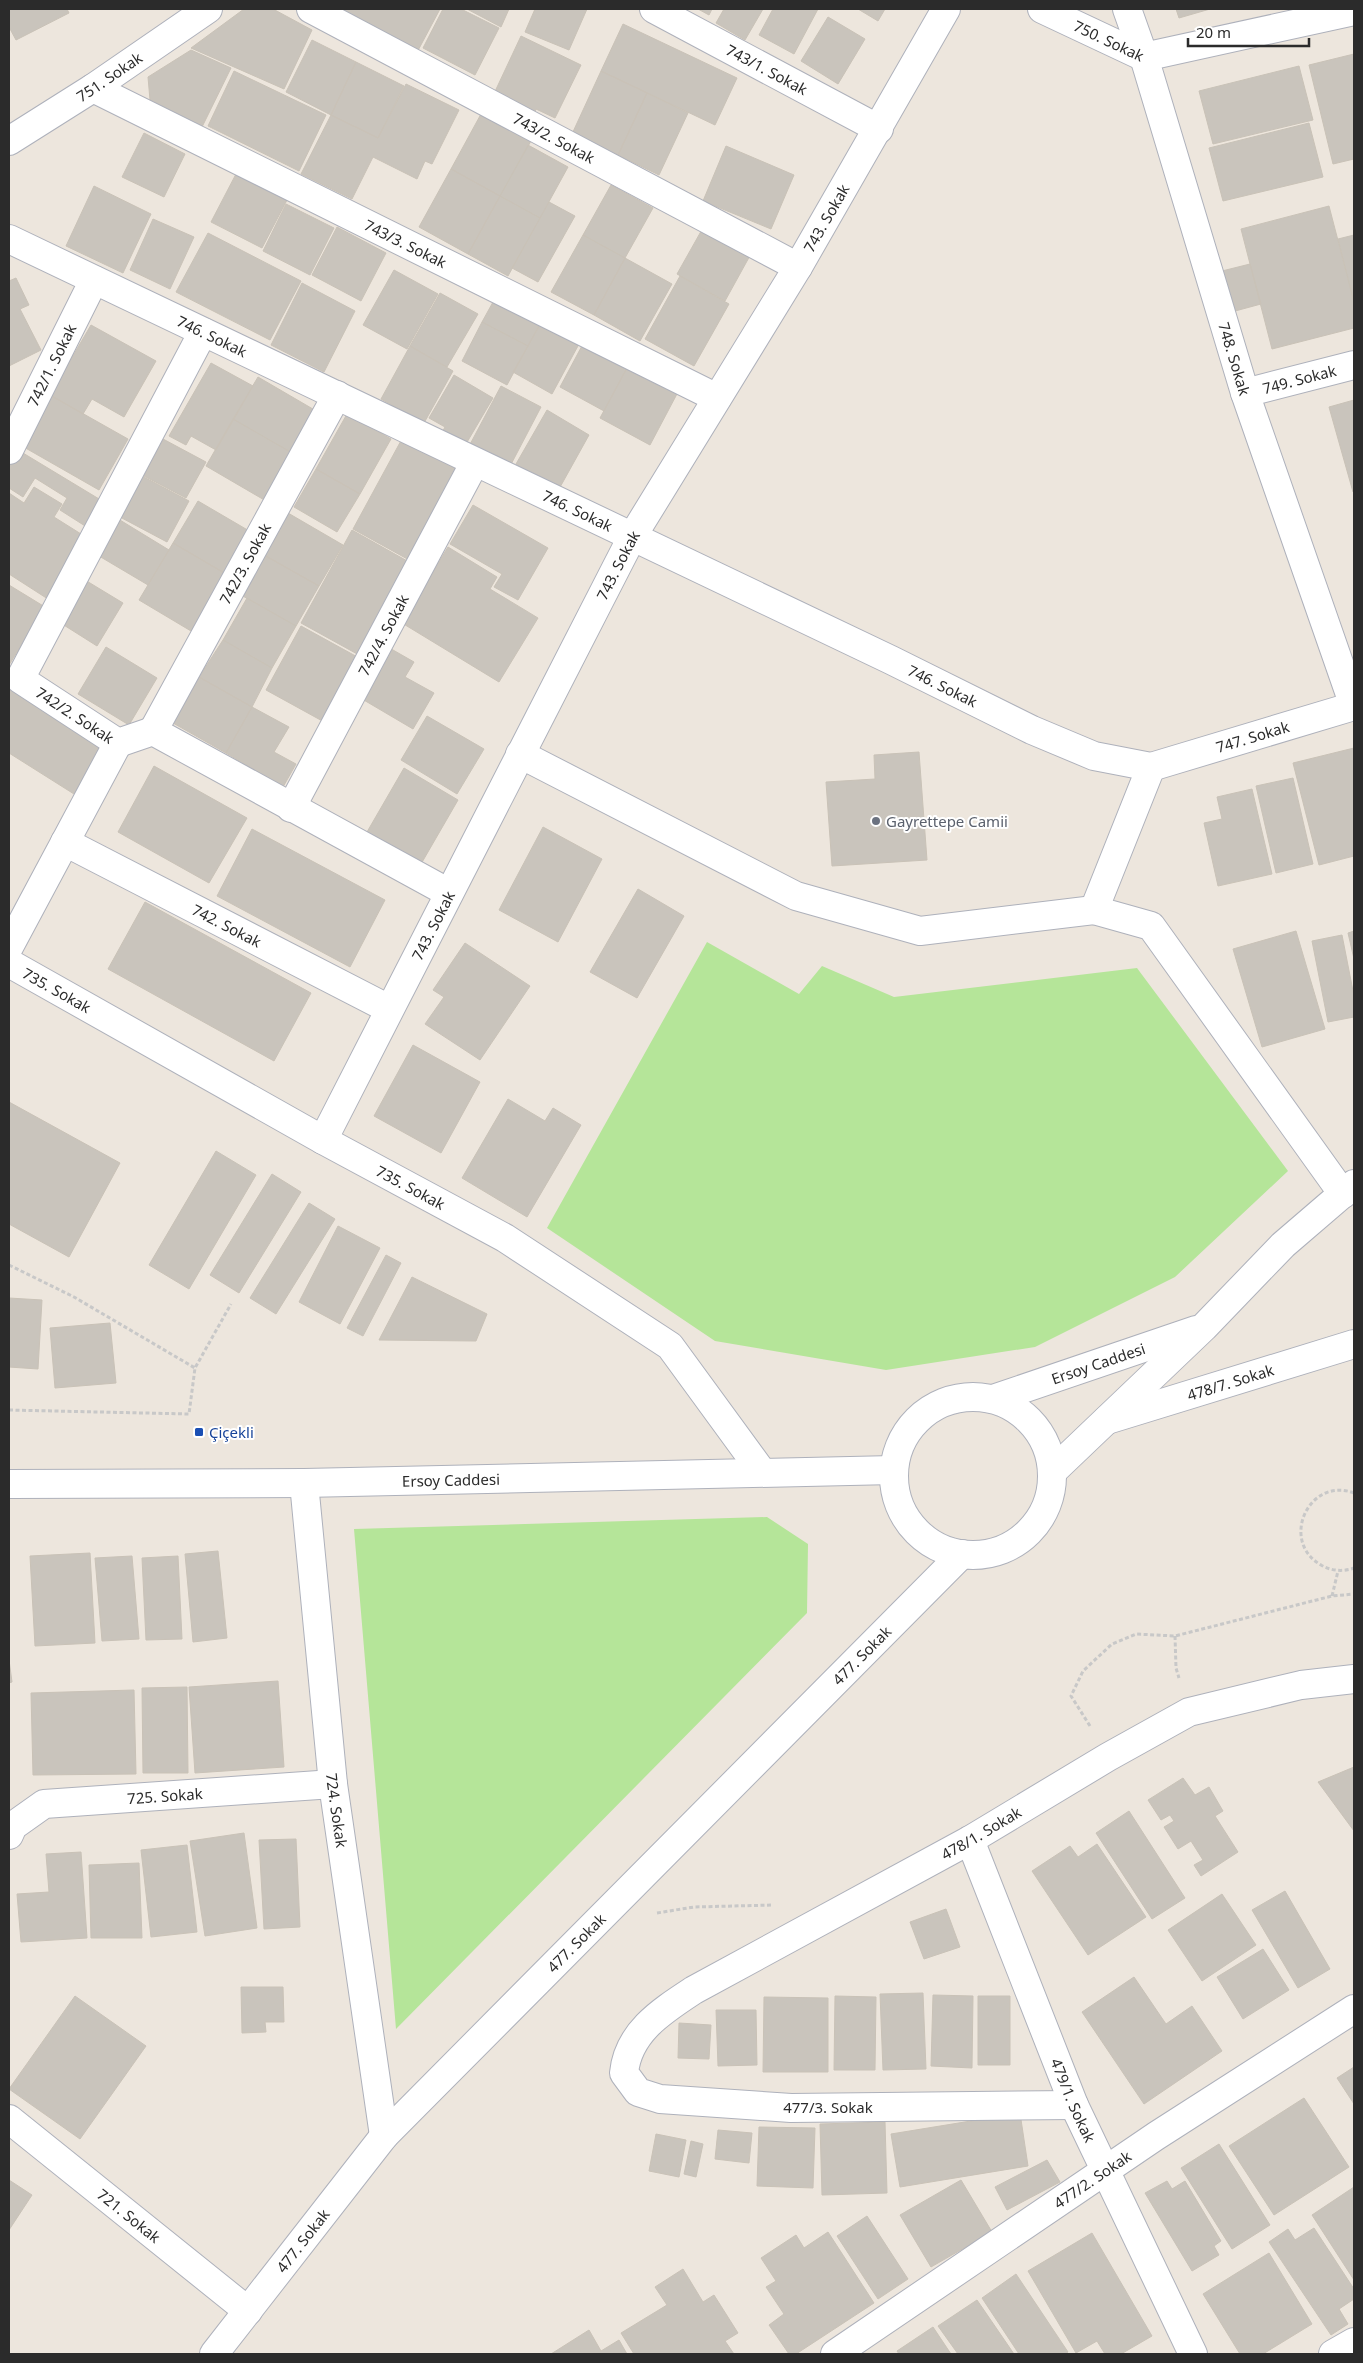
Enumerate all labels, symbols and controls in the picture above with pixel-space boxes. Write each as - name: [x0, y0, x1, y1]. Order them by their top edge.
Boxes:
- street label: 750. Sokak: [1071, 15, 1147, 66]
- scale bar: [1188, 15, 1309, 47]
- text: 20 m: [1196, 22, 1231, 42]
- street label: 743/1. Sokak: [723, 39, 811, 99]
- street label: 751. Sokak: [72, 47, 146, 106]
- street label: 743/2. Sokak: [510, 108, 598, 168]
- street label: 743. Sokak: [799, 180, 854, 256]
- street label: 743/3. Sokak: [361, 214, 450, 272]
- street label: 746. Sokak: [174, 311, 250, 361]
- street label: 742/1. Sokak: [22, 320, 80, 410]
- street label: 748. Sokak: [1214, 320, 1255, 398]
- street label: 749. Sokak: [1260, 360, 1338, 398]
- street label: 746. Sokak: [539, 485, 616, 536]
- street label: 742/3. Sokak: [214, 519, 275, 608]
- street label: 743. Sokak: [591, 526, 644, 603]
- street label: 742/4. Sokak: [353, 591, 413, 679]
- street label: 746. Sokak: [904, 660, 981, 711]
- street label: 742/2. Sokak: [32, 682, 118, 748]
- street label: 747. Sokak: [1213, 716, 1292, 757]
- place label: Gayrettepe Camii: [886, 811, 1008, 831]
- marker: Gayrettepe Camii: [870, 815, 882, 827]
- street label: 743. Sokak: [407, 887, 459, 964]
- street label: 742. Sokak: [189, 899, 265, 952]
- street label: 735. Sokak: [19, 963, 95, 1017]
- street label: 735. Sokak: [373, 1160, 449, 1214]
- street label: Ersoy Caddesi: [1048, 1338, 1148, 1389]
- street label: 478/7. Sokak: [1184, 1359, 1276, 1405]
- place label: Çiçekli: [209, 1422, 254, 1442]
- marker: Çiçekli: [193, 1426, 205, 1438]
- street label: Ersoy Caddesi: [402, 1469, 500, 1491]
- street label: 477. Sokak: [828, 1621, 895, 1689]
- street label: 724. Sokak: [322, 1772, 352, 1849]
- street label: 725. Sokak: [126, 1783, 203, 1808]
- street label: 478/1. Sokak: [937, 1802, 1025, 1864]
- street label: 477. Sokak: [542, 1909, 610, 1976]
- street label: 479/1. Sokak: [1047, 2055, 1100, 2146]
- street label: 477/3. Sokak: [783, 2097, 873, 2117]
- street label: 477/2. Sokak: [1050, 2146, 1135, 2213]
- street label: 721. Sokak: [93, 2184, 165, 2247]
- street label: 477. Sokak: [271, 2205, 334, 2276]

